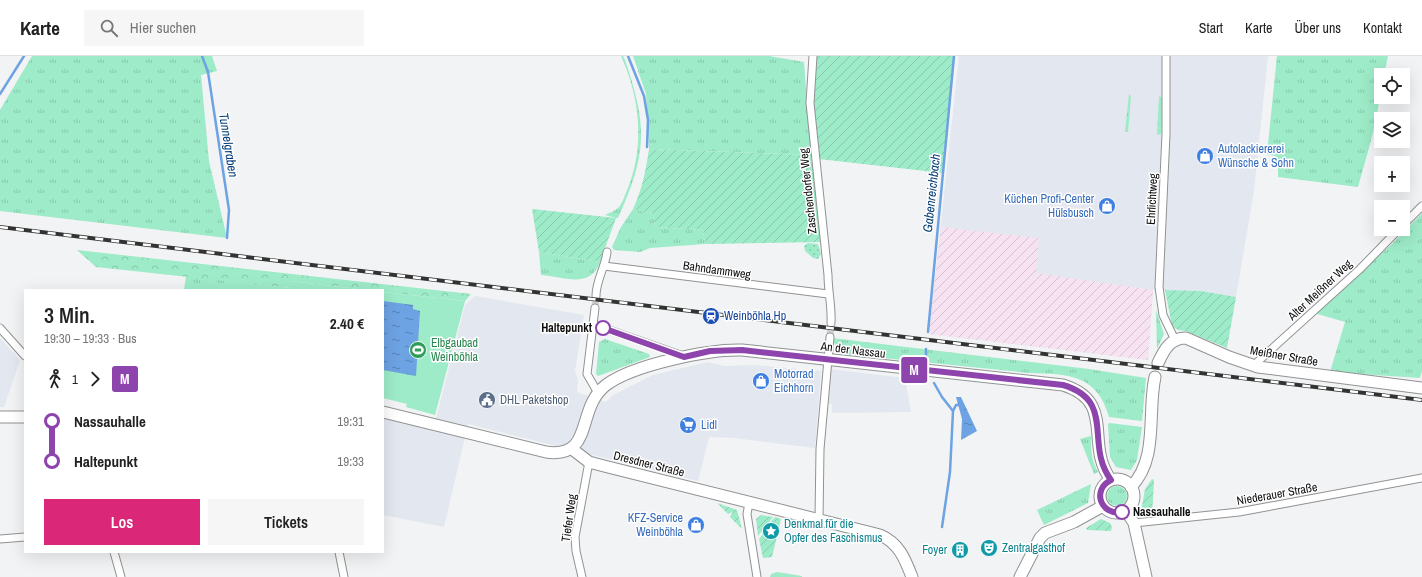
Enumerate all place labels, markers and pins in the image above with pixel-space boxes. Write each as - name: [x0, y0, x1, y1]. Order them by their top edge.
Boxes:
- place label: Autolackiererei Wünsche & Sohn: [1217, 141, 1294, 171]
- shop icon: Autolackiererei Wünsche & Sohn: [1195, 146, 1215, 166]
- place label: Küchen Profi-Center Hülsbusch: [1004, 191, 1095, 221]
- shop icon: Küchen Profi-Center Hülsbusch: [1097, 196, 1117, 216]
- station icon: Weinböhla Hp: [701, 306, 721, 326]
- place label: Weinböhla Hp: [724, 308, 786, 324]
- place label: Haltepunkt: [541, 320, 593, 336]
- marker: Haltepunkt: [595, 320, 611, 336]
- place label: Elbgaubad Weinböhla: [431, 335, 478, 365]
- sports icon: Elbgaubad Weinböhla: [408, 340, 428, 360]
- place label: Motorrad Eichhorn: [774, 366, 813, 396]
- shop icon: Motorrad Eichhorn: [751, 371, 771, 391]
- public building icon: DHL Paketshop: [477, 390, 497, 410]
- place label: DHL Paketshop: [500, 392, 569, 408]
- supermarket icon: Lidl: [678, 415, 698, 435]
- place label: Lidl: [701, 417, 717, 433]
- marker: Nassauhalle: [1114, 504, 1130, 520]
- place label: Nassauhalle: [1133, 504, 1191, 520]
- place label: KFZ-Service Weinböhla: [628, 510, 684, 540]
- shop icon: KFZ-Service Weinböhla: [686, 515, 706, 535]
- place label: Denkmal für die Opfer des Faschismus: [784, 516, 883, 546]
- place icon: Denkmal für die Opfer des Faschismus: [761, 521, 781, 541]
- theatre icon: Zentralgasthof: [979, 538, 999, 558]
- building icon: Foyer: [950, 540, 970, 560]
- place label: Zentralgasthof: [1002, 540, 1065, 556]
- place label: Foyer: [922, 542, 948, 558]

